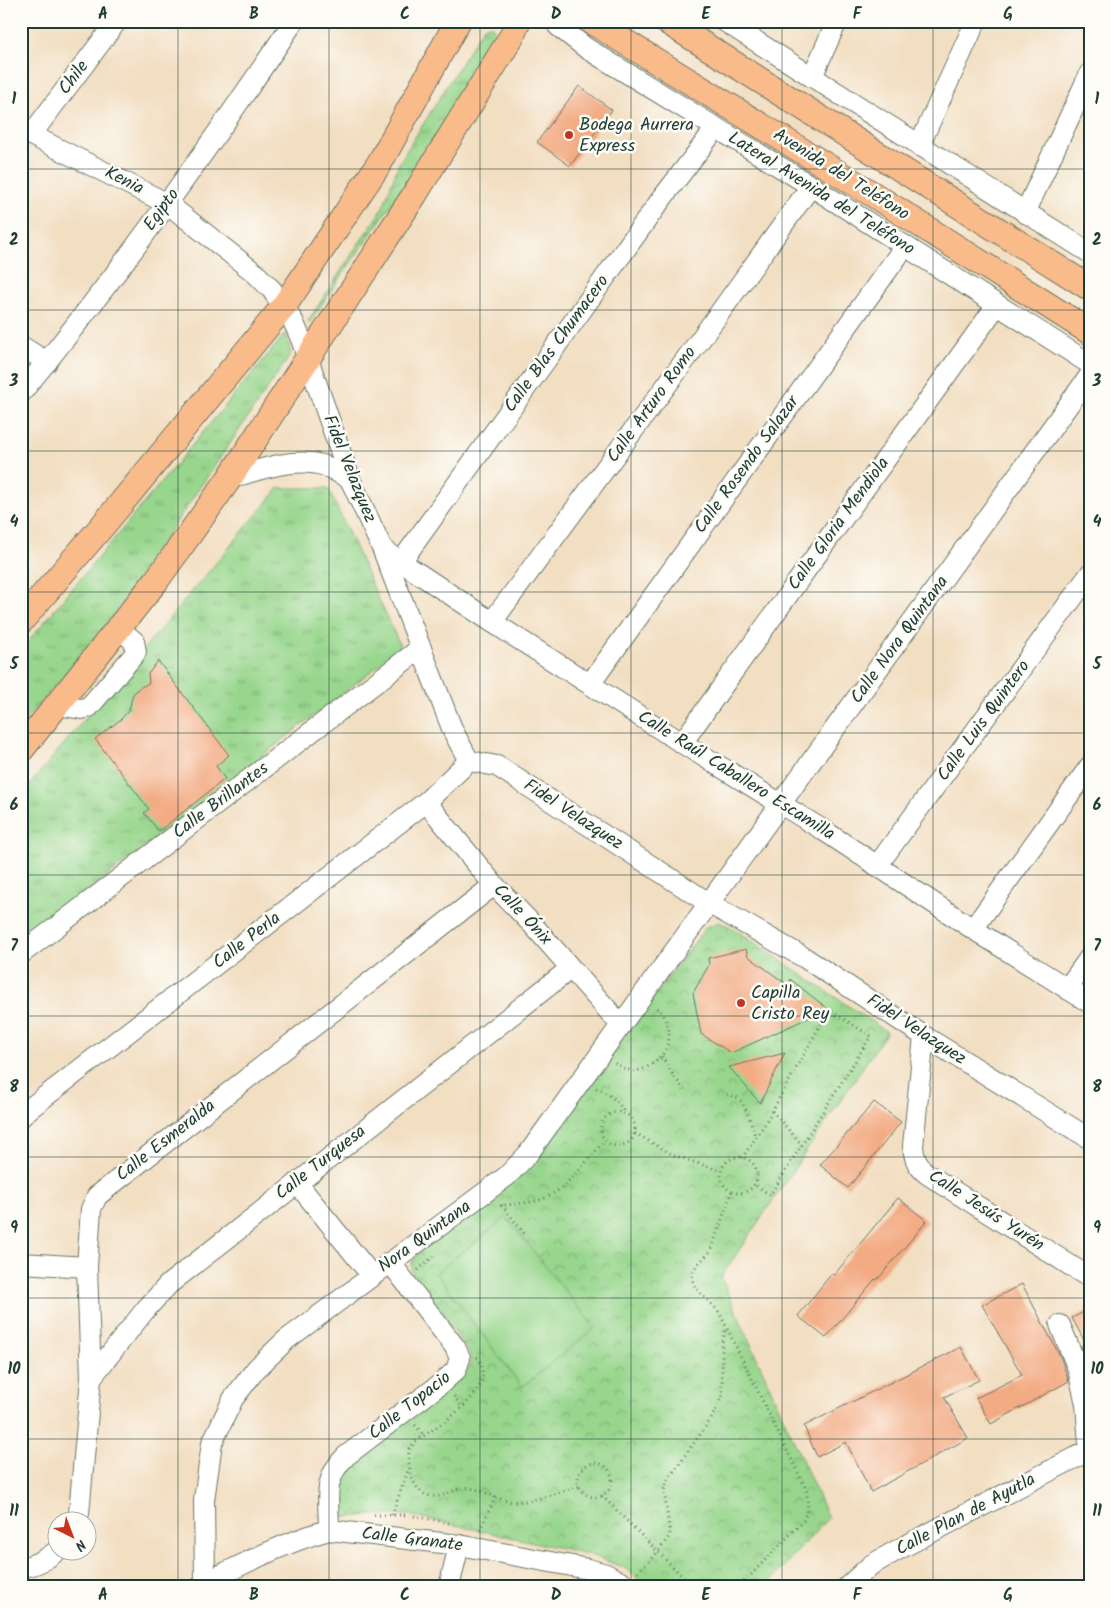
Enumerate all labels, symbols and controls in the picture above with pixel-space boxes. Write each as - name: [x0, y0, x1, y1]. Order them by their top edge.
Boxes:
- text: A: [98, 2, 108, 27]
- text: B: [249, 2, 259, 27]
- text: C: [400, 2, 410, 27]
- text: D: [551, 2, 562, 27]
- text: E: [702, 2, 712, 27]
- text: F: [853, 2, 863, 27]
- text: G: [1003, 2, 1013, 27]
- street label: Chile: [51, 54, 97, 102]
- text: 1: [12, 87, 17, 112]
- text: 1: [1095, 87, 1100, 112]
- place label: Bodega Aurrera Express: [579, 111, 694, 161]
- street label: Avenida del Teléfono: [767, 121, 915, 229]
- street label: Lateral Avenida del Teléfono: [722, 124, 920, 264]
- marker: Bodega Aurrera Express: [563, 129, 575, 141]
- street label: Kenia: [99, 159, 149, 203]
- street label: Egipto: [136, 182, 188, 238]
- text: 2: [9, 228, 19, 253]
- text: 2: [1092, 228, 1102, 253]
- street label: Calle Blas Chumacero: [497, 269, 617, 419]
- street label: Calle Arturo Romo: [600, 341, 704, 469]
- text: 3: [9, 369, 19, 394]
- text: 3: [1092, 369, 1102, 394]
- street label: Calle Rosendo Salazar: [687, 389, 808, 540]
- street label: Fidel Velazquez: [314, 411, 384, 527]
- street label: Calle Gloria Mendiola: [781, 451, 897, 597]
- text: 4: [10, 510, 19, 535]
- text: 4: [1093, 510, 1102, 535]
- street label: Calle Nora Quintana: [843, 570, 957, 710]
- text: 5: [9, 652, 20, 677]
- text: 5: [1092, 652, 1103, 677]
- street label: Calle Luis Quintero: [930, 654, 1038, 788]
- street label: Calle Raúl Caballero Escamilla: [631, 703, 841, 849]
- street label: Calle Brillantes: [166, 755, 276, 847]
- street label: Fidel Velazquez: [517, 772, 629, 858]
- text: 6: [10, 793, 19, 818]
- text: 6: [1093, 793, 1102, 818]
- street label: Calle Ónix: [485, 877, 559, 953]
- street label: Calle Perla: [207, 905, 287, 977]
- text: 7: [10, 934, 18, 959]
- text: 7: [1093, 934, 1101, 959]
- place label: Capilla Cristo Rey: [751, 979, 830, 1029]
- street label: Fidel Velazquez: [860, 987, 972, 1073]
- marker: Capilla Cristo Rey: [735, 997, 747, 1009]
- text: 8: [9, 1075, 19, 1100]
- text: 8: [1092, 1075, 1102, 1100]
- street label: Calle Esmeralda: [110, 1093, 222, 1189]
- street label: Calle Turquesa: [269, 1118, 373, 1208]
- street label: Calle Jesús Yurén: [922, 1162, 1050, 1260]
- street label: Nora Quintana: [372, 1193, 478, 1281]
- text: 9: [10, 1216, 18, 1241]
- text: 9: [1093, 1216, 1101, 1241]
- text: 10: [7, 1357, 21, 1382]
- text: 10: [1090, 1357, 1104, 1382]
- street label: Calle Topacio: [362, 1364, 458, 1448]
- street label: Calle Plan de Ayutla: [891, 1466, 1041, 1564]
- text: 11: [9, 1499, 19, 1524]
- text: 11: [1092, 1499, 1102, 1524]
- north arrow: [48, 1510, 98, 1560]
- street label: Calle Granate: [360, 1519, 464, 1561]
- text: N: [69, 1534, 91, 1556]
- text: A: [98, 1583, 108, 1608]
- text: B: [249, 1583, 259, 1608]
- text: C: [400, 1583, 410, 1608]
- text: D: [551, 1583, 562, 1608]
- text: E: [702, 1583, 712, 1608]
- text: F: [853, 1583, 863, 1608]
- text: G: [1003, 1583, 1013, 1608]

